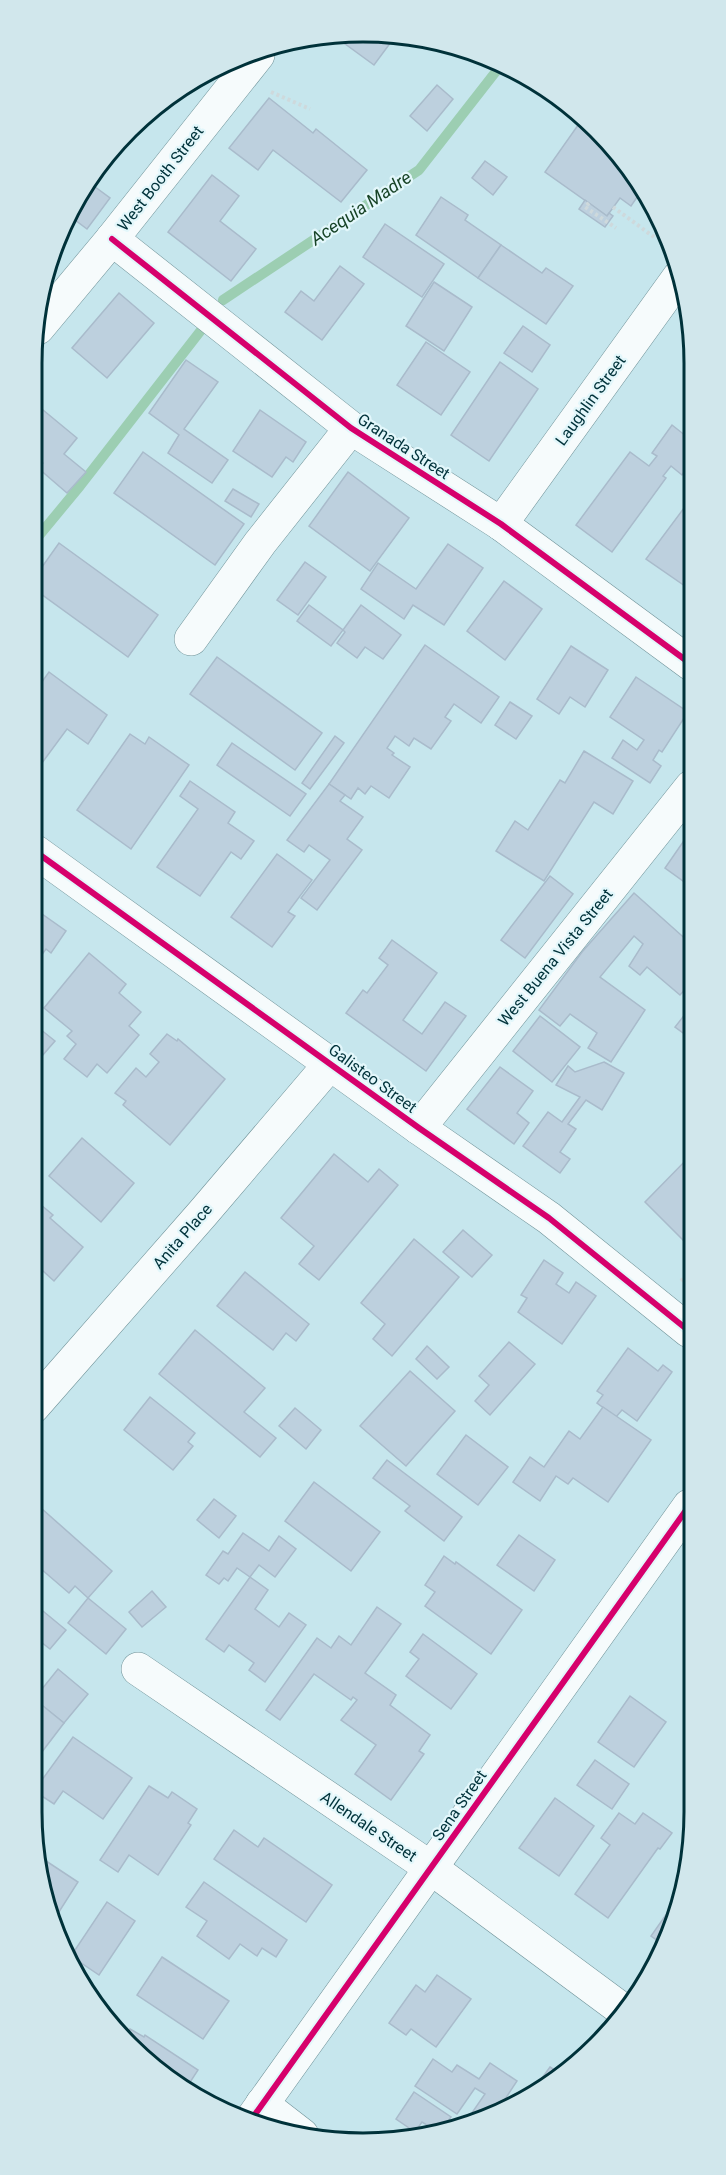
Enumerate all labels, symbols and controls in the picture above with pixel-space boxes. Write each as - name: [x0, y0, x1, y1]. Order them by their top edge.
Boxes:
- street label: West Booth Street: [113, 122, 207, 235]
- water label: Acequia Madre: [305, 166, 415, 250]
- street label: Laughlin Street: [551, 352, 629, 449]
- street label: Granada Street: [354, 410, 453, 483]
- street label: West Buena Vista Street: [494, 885, 617, 1030]
- street label: Galisteo Street: [325, 1040, 421, 1117]
- street label: Anita Place: [149, 1200, 216, 1273]
- street label: Sena Street: [428, 1766, 491, 1844]
- street label: Allendale Street: [317, 1787, 420, 1866]

